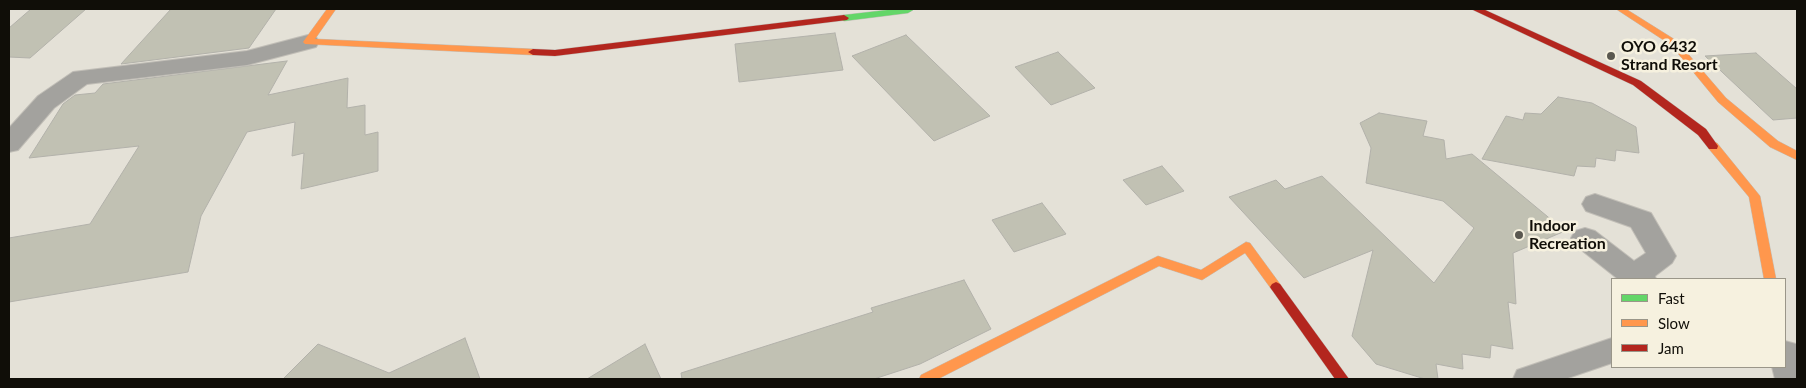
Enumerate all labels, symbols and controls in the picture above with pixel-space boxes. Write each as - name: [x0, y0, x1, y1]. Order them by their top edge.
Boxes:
- place label: OYO 6432 Strand Resort: [1621, 37, 1718, 75]
- marker: OYO 6432 Strand Resort: [1605, 50, 1617, 62]
- place label: Indoor Recreation: [1529, 216, 1606, 254]
- marker: Indoor Recreation: [1513, 229, 1525, 241]
- legend: [1611, 278, 1786, 368]
- text: Fast: [1658, 289, 1685, 307]
- text: Slow: [1658, 314, 1690, 332]
- text: Jam: [1658, 339, 1684, 357]

